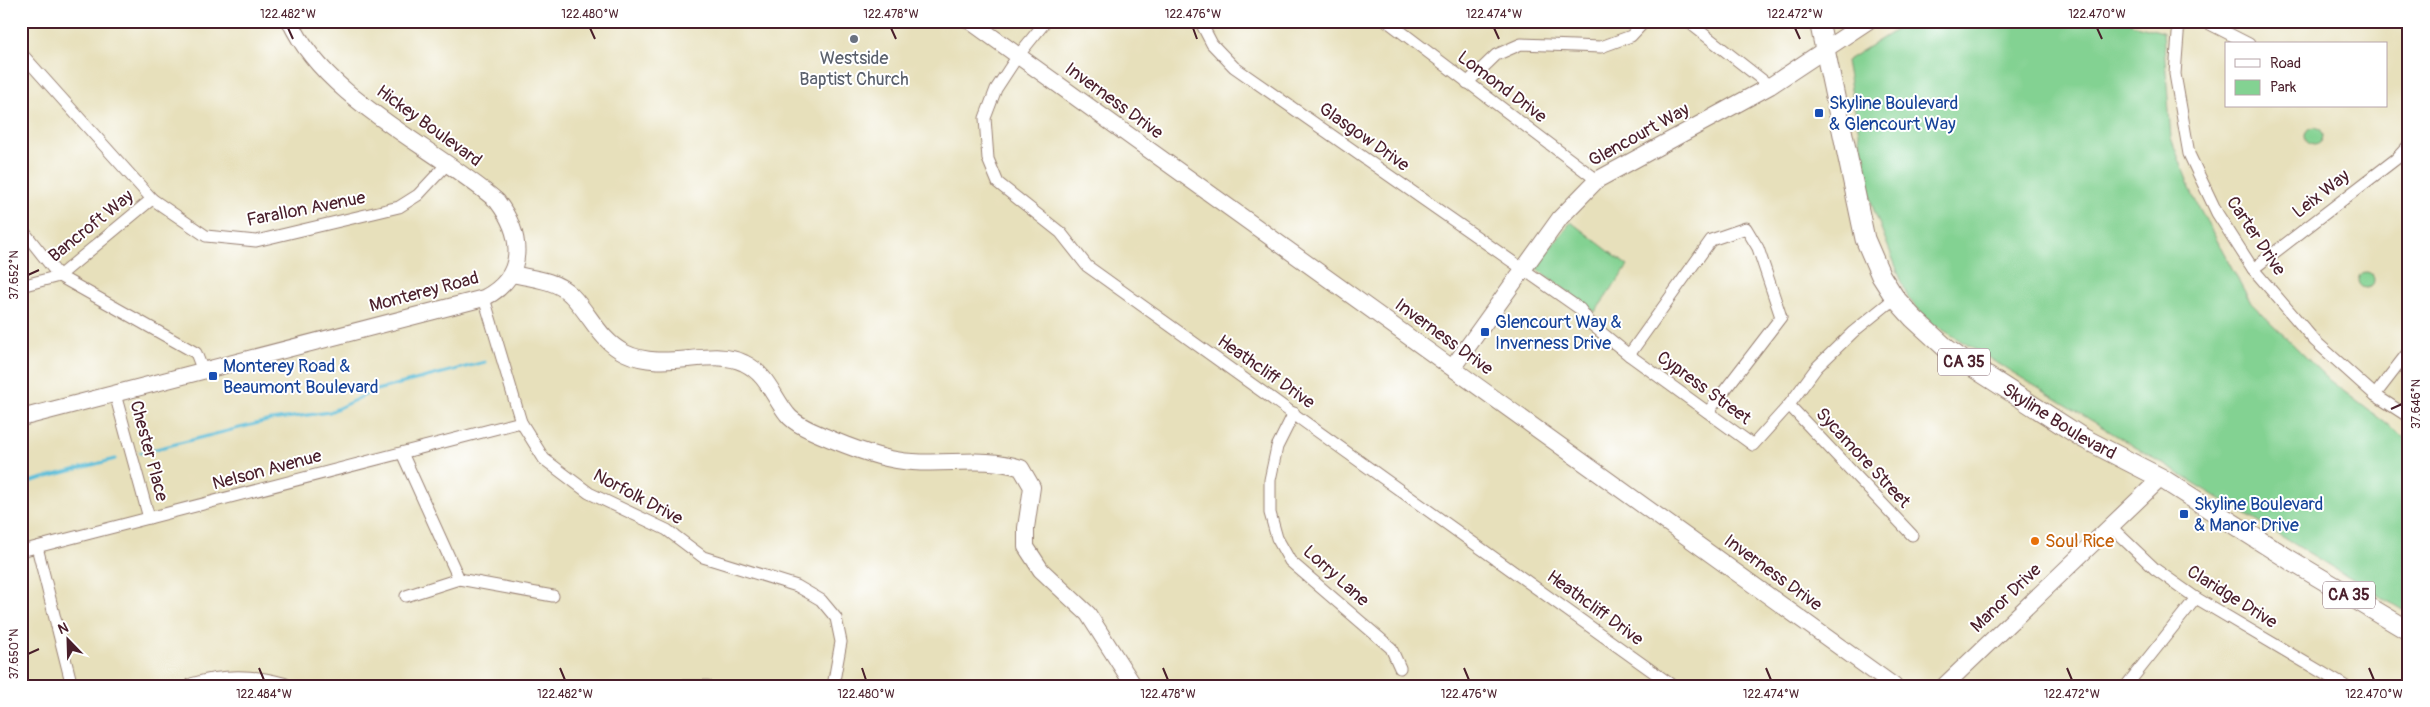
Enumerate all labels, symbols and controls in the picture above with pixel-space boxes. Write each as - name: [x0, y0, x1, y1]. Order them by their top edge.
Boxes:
- text: 122.482°W: [260, 7, 316, 22]
- text: 122.480°W: [561, 7, 619, 22]
- text: 122.478°W: [863, 7, 919, 22]
- text: 122.476°W: [1165, 7, 1221, 22]
- text: 122.474°W: [1466, 7, 1522, 22]
- text: 122.472°W: [1767, 7, 1823, 22]
- text: 122.470°W: [2068, 7, 2126, 22]
- marker: Westside Baptist Church: [848, 33, 860, 45]
- legend: [2225, 42, 2388, 108]
- street label: Lomond Drive: [1453, 46, 1551, 128]
- place label: Westside Baptist Church: [799, 47, 909, 91]
- text: Road: [2270, 54, 2301, 73]
- street label: Inverness Drive: [1060, 58, 1168, 145]
- text: Park: [2270, 78, 2297, 97]
- street label: Hickey Boulevard: [372, 80, 486, 172]
- place label: Skyline Boulevard & Glencourt Way: [1829, 92, 1958, 136]
- street label: Glasgow Drive: [1314, 97, 1414, 177]
- street label: Glencourt Way: [1585, 98, 1694, 172]
- marker: Skyline Boulevard & Glencourt Way: [1813, 107, 1825, 119]
- street label: Leix Way: [2288, 164, 2355, 224]
- street label: Bancroft Way: [44, 184, 138, 267]
- street label: Farallon Avenue: [245, 186, 367, 232]
- street label: Carter Drive: [2221, 192, 2291, 280]
- text: 37.652°N: [7, 250, 22, 300]
- street label: Monterey Road: [367, 266, 481, 318]
- street label: Inverness Drive: [1390, 294, 1498, 381]
- place label: Glencourt Way & Inverness Drive: [1495, 311, 1622, 355]
- marker: Glencourt Way & Inverness Drive: [1479, 326, 1491, 338]
- street label: Heathcliff Drive: [1213, 330, 1319, 414]
- street label: Cypress Street: [1652, 346, 1756, 430]
- road number: CA 35: [1938, 348, 1990, 376]
- place label: Monterey Road & Beaumont Boulevard: [223, 355, 379, 399]
- marker: Monterey Road & Beaumont Boulevard: [207, 370, 219, 382]
- street label: Skyline Boulevard: [1998, 378, 2120, 465]
- text: 37.646°N: [2409, 379, 2424, 429]
- street label: Chester Place: [124, 398, 174, 504]
- street label: Sycamore Street: [1811, 403, 1916, 514]
- street label: Nelson Avenue: [210, 444, 324, 496]
- street label: Norfolk Drive: [589, 464, 687, 530]
- place label: Skyline Boulevard & Manor Drive: [2194, 493, 2323, 537]
- marker: Skyline Boulevard & Manor Drive: [2178, 508, 2190, 520]
- street label: Inverness Drive: [1719, 530, 1827, 617]
- place label: Soul Rice: [2045, 530, 2114, 553]
- marker: Soul Rice: [2029, 535, 2041, 547]
- street label: Lorry Lane: [1298, 540, 1374, 612]
- street label: Manor Drive: [1966, 558, 2046, 637]
- street label: Claridge Drive: [2183, 560, 2282, 634]
- street label: Heathcliff Drive: [1542, 565, 1648, 651]
- road number: CA 35: [2323, 582, 2375, 608]
- north arrow: [42, 614, 92, 664]
- text: N: [55, 619, 71, 638]
- text: 37.650°N: [7, 629, 22, 679]
- text: 122.484°W: [236, 687, 292, 702]
- text: 122.482°W: [537, 687, 593, 702]
- text: 122.480°W: [837, 687, 895, 702]
- text: 122.478°W: [1140, 687, 1196, 702]
- text: 122.476°W: [1441, 687, 1497, 702]
- text: 122.474°W: [1743, 687, 1799, 702]
- text: 122.472°W: [2044, 687, 2100, 702]
- text: 122.470°W: [2345, 687, 2403, 702]

